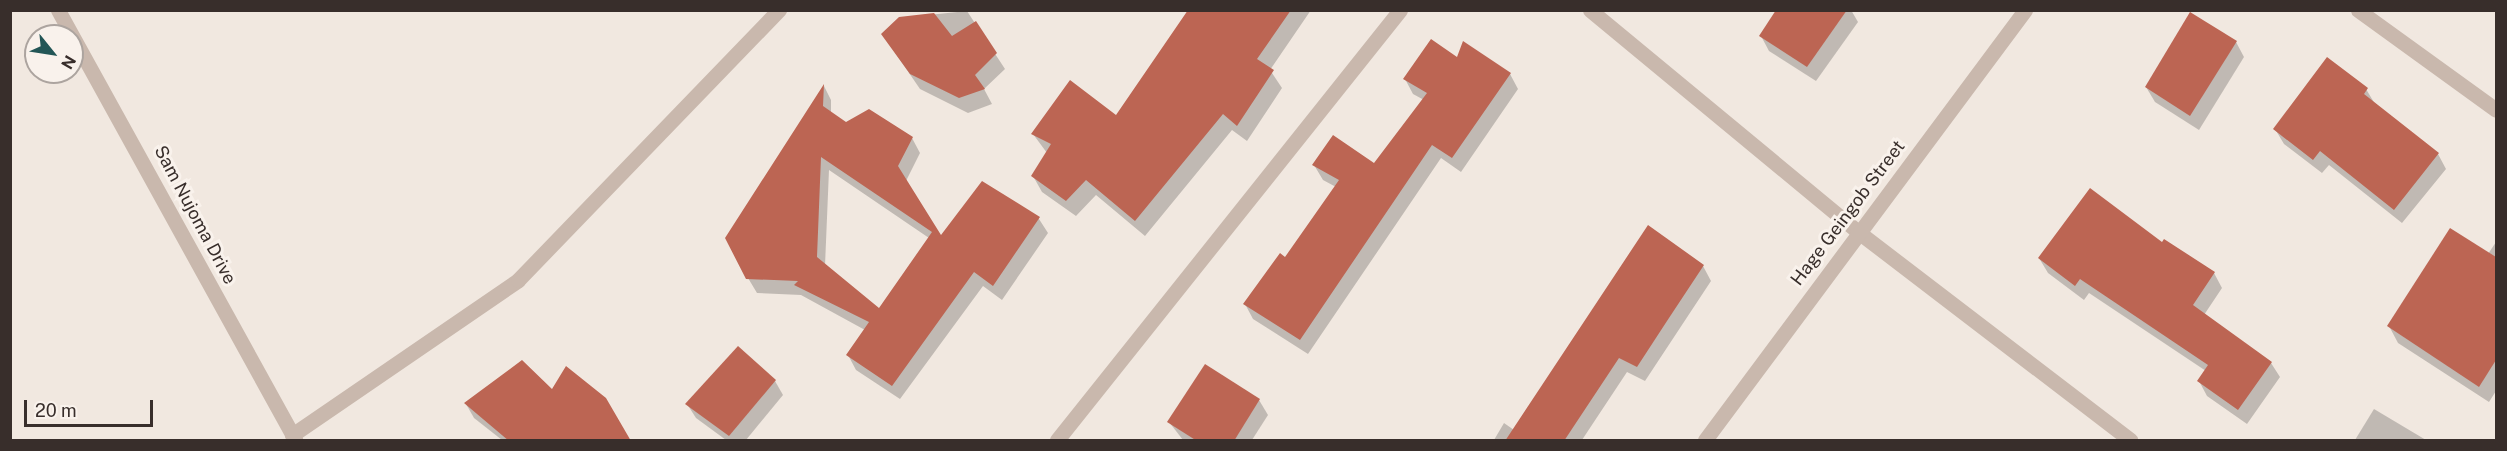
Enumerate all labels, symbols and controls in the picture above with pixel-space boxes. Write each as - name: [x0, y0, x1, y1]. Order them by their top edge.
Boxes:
- north arrow: [24, 24, 84, 84]
- text: N: [57, 52, 80, 72]
- street label: Hage Geingob Street: [1786, 136, 1910, 290]
- street label: Sam Nujoma Drive: [149, 142, 241, 288]
- scale bar: [27, 388, 156, 426]
- text: 20 m: [35, 400, 77, 421]

